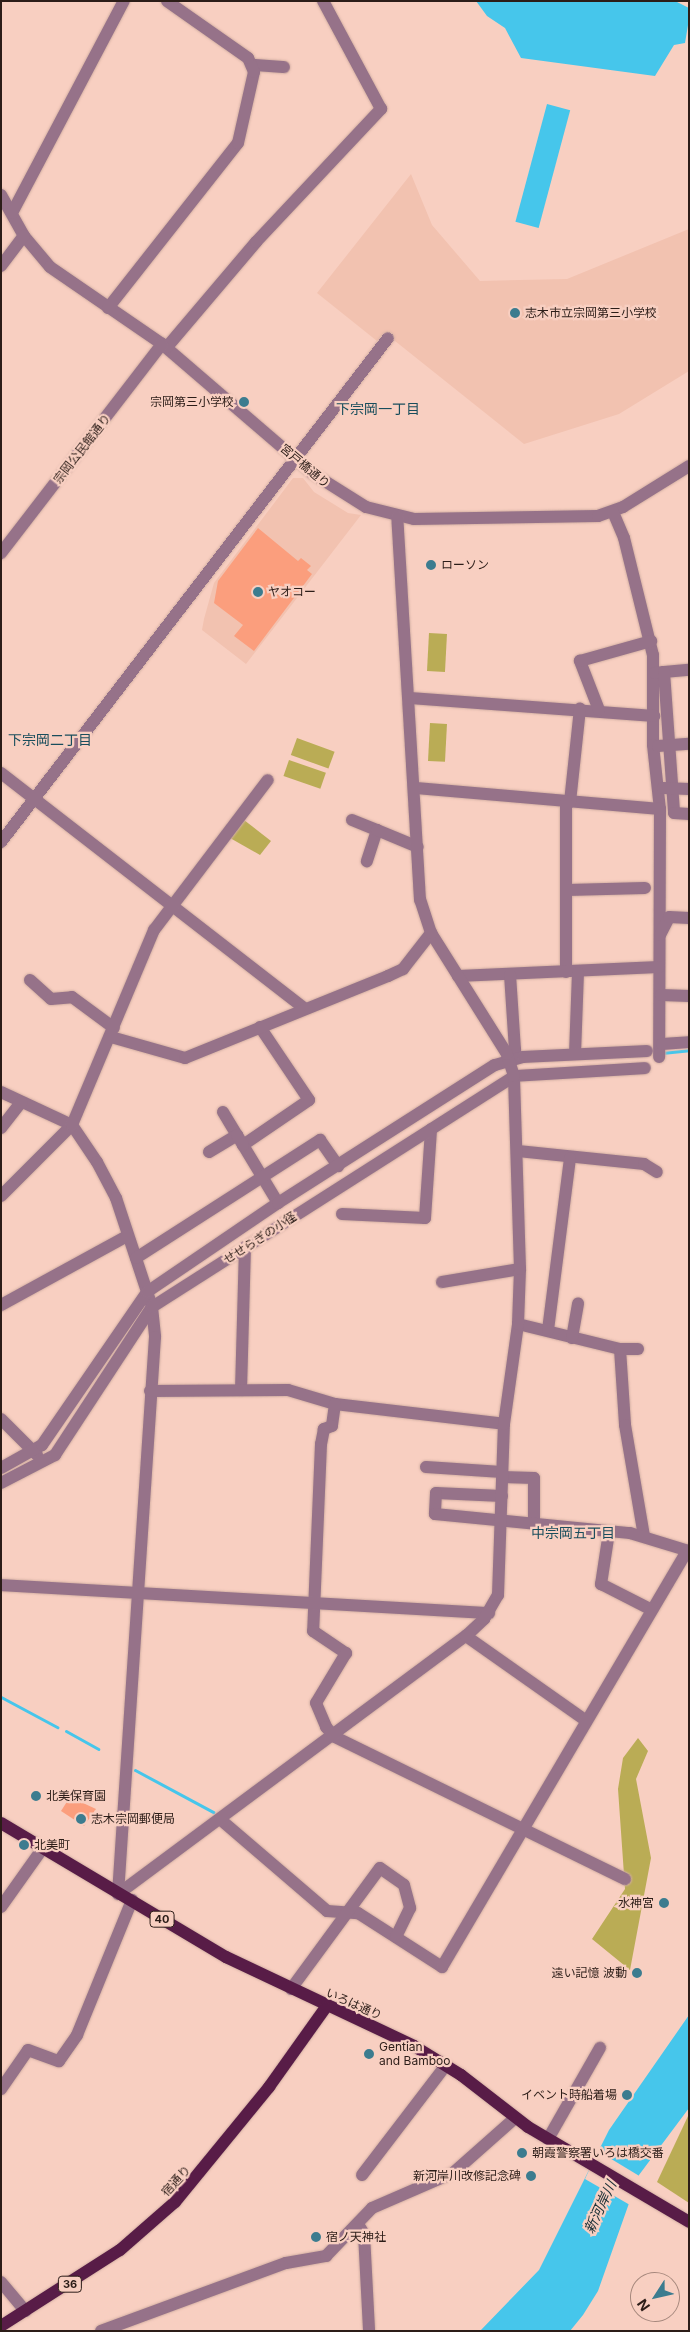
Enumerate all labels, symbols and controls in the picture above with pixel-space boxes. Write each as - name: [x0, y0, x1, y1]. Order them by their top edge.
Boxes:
- place label: 志木市立宗岡第三小学校: [525, 306, 657, 320]
- marker: 志木市立宗岡第三小学校: [509, 307, 521, 319]
- place label: 宗岡第三小学校: [150, 395, 234, 409]
- marker: 宗岡第三小学校: [238, 396, 250, 408]
- district label: 下宗岡一丁目: [336, 401, 420, 417]
- street label: 宗岡公民館通り: [50, 411, 114, 487]
- street label: 宮戸橋通り: [277, 441, 333, 491]
- place label: ローソン: [441, 558, 489, 572]
- marker: ローソン: [425, 559, 437, 571]
- place label: ヤオコー: [268, 585, 316, 599]
- marker: ヤオコー: [252, 586, 264, 598]
- district label: 下宗岡二丁目: [8, 732, 92, 748]
- street label: せせらぎの小径: [221, 1209, 299, 1267]
- district label: 中宗岡五丁目: [531, 1525, 615, 1541]
- place label: 北美保育園: [46, 1789, 106, 1803]
- marker: 北美保育園: [30, 1790, 42, 1802]
- place label: 志木宗岡郵便局: [91, 1812, 175, 1826]
- marker: 志木宗岡郵便局: [75, 1813, 87, 1825]
- place label: 北美町: [34, 1838, 70, 1852]
- marker: 北美町: [18, 1839, 30, 1851]
- place label: 水神宮: [618, 1896, 654, 1910]
- marker: 水神宮: [658, 1897, 670, 1909]
- road number: 40: [150, 1910, 174, 1928]
- place label: 遠い記憶 波動: [552, 1966, 627, 1980]
- marker: 遠い記憶 波動: [631, 1967, 643, 1979]
- street label: いろは通り: [324, 1985, 384, 2023]
- place label: Gentian and Bamboo: [379, 2040, 450, 2068]
- marker: Gentian and Bamboo: [363, 2048, 375, 2060]
- place label: イベント時船着場: [521, 2088, 617, 2102]
- marker: イベント時船着場: [621, 2089, 633, 2101]
- place label: 朝霞警察署いろは橋交番: [532, 2146, 664, 2160]
- marker: 朝霞警察署いろは橋交番: [516, 2147, 528, 2159]
- street label: 宿通り: [158, 2163, 194, 2199]
- place label: 新河岸川改修記念碑: [413, 2169, 521, 2183]
- marker: 新河岸川改修記念碑: [525, 2170, 537, 2182]
- water label: 新河岸川: [581, 2178, 619, 2236]
- place label: 宿ノ天神社: [326, 2230, 386, 2244]
- marker: 宿ノ天神社: [310, 2231, 322, 2243]
- north arrow: [630, 2272, 680, 2322]
- road number: 36: [58, 2276, 82, 2292]
- text: N: [633, 2296, 653, 2315]

